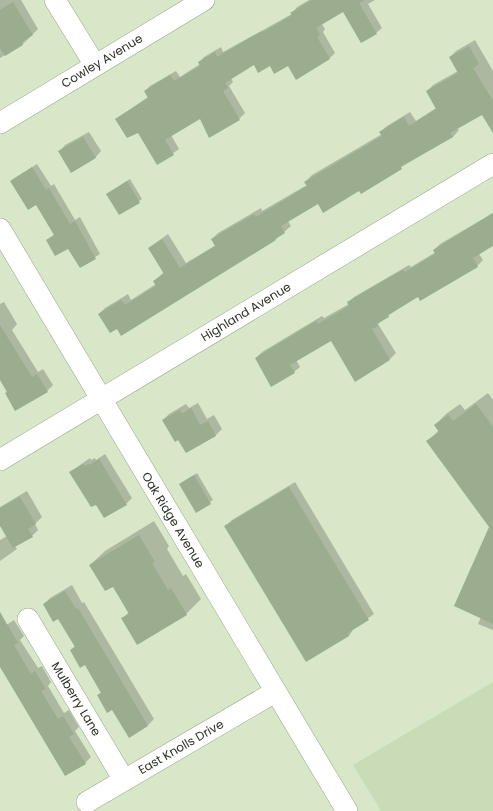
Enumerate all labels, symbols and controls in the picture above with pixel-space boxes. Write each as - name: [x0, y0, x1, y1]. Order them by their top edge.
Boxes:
- street label: Cowley Avenue: [58, 30, 146, 92]
- street label: Highland Avenue: [198, 278, 294, 345]
- street label: Oak Ridge Avenue: [138, 469, 209, 571]
- street label: Mulberry Lane: [48, 658, 105, 739]
- street label: East Knolls Drive: [135, 715, 227, 778]

